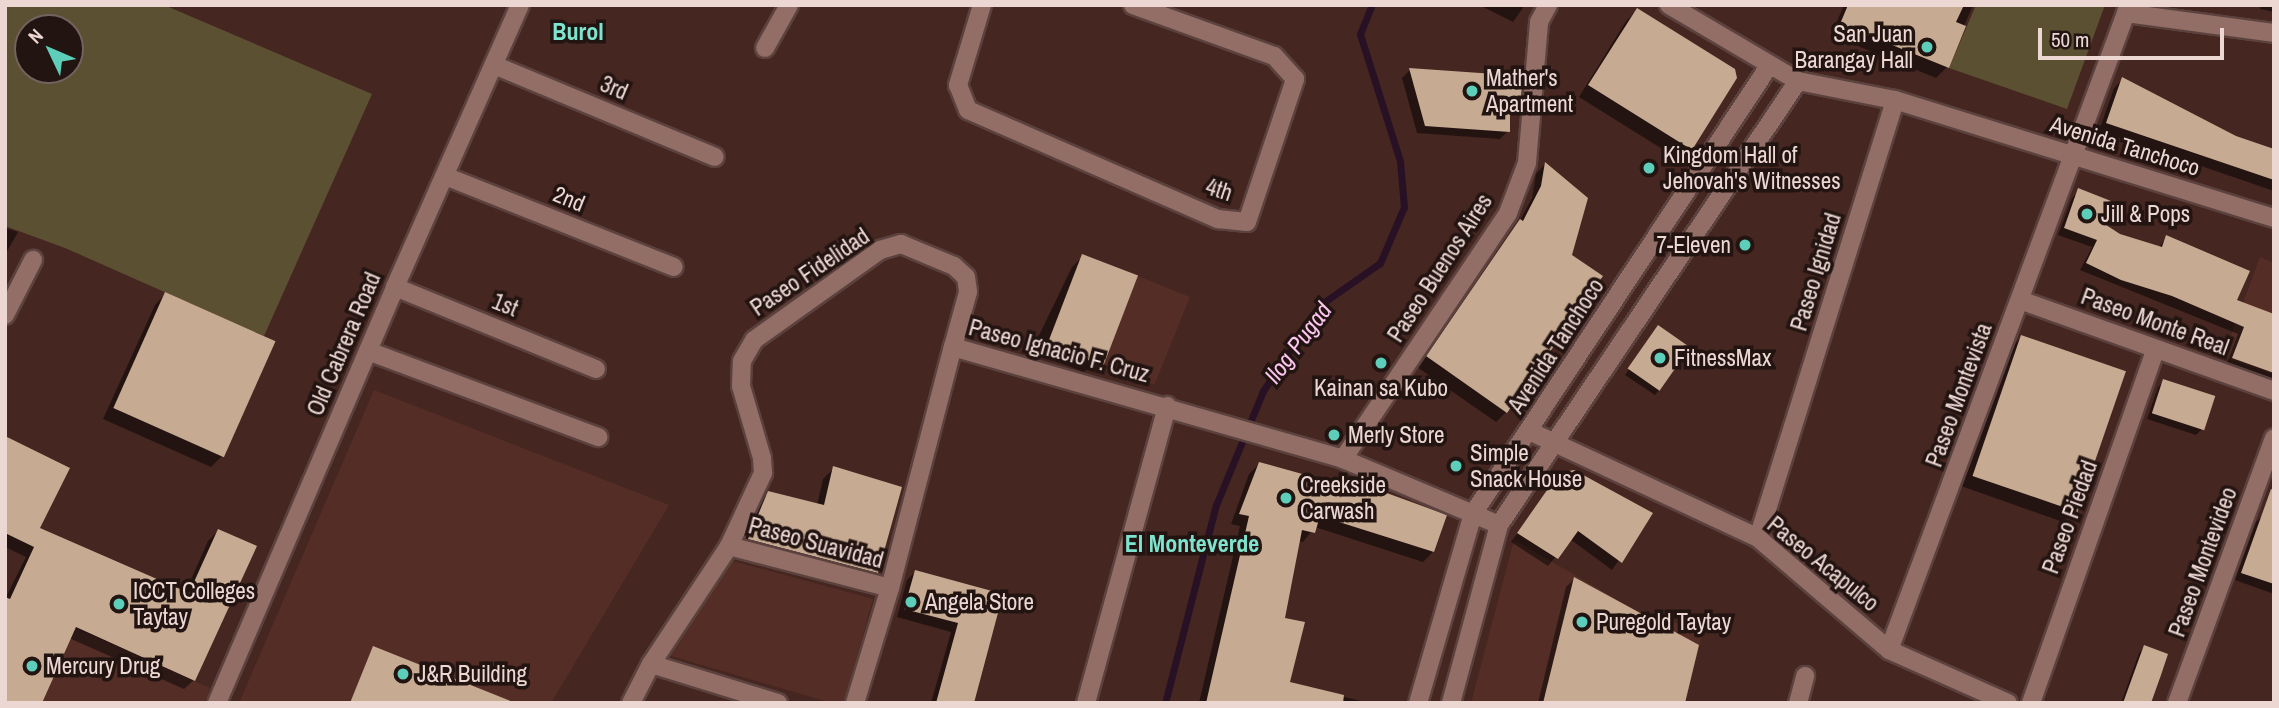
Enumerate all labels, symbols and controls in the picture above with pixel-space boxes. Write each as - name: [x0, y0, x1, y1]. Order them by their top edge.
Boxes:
- north arrow: [14, 14, 84, 84]
- scale bar: [2041, 14, 2226, 58]
- district label: Burol: [552, 18, 604, 46]
- place label: San Juan Barangay Hall: [1795, 20, 1913, 74]
- text: N: [22, 23, 49, 49]
- text: 50 m: [2051, 25, 2089, 54]
- marker: San Juan Barangay Hall: [1919, 39, 1935, 55]
- place label: Mather's Apartment: [1486, 64, 1573, 118]
- street label: 3rd: [596, 70, 632, 106]
- marker: Mather's Apartment: [1464, 83, 1480, 99]
- street label: Avenida Tanchoco: [2047, 110, 2203, 182]
- place label: Kingdom Hall of Jehovah's Witnesses: [1663, 141, 1841, 195]
- marker: Kingdom Hall of Jehovah's Witnesses: [1641, 160, 1657, 176]
- street label: 4th: [1202, 173, 1236, 207]
- street label: 2nd: [549, 180, 589, 218]
- street label: Paseo Buenos Aires: [1382, 188, 1498, 348]
- place label: Jill & Pops: [2101, 200, 2190, 228]
- marker: Jill & Pops: [2079, 206, 2095, 222]
- street label: Paseo Ignidad: [1785, 210, 1847, 334]
- street label: Paseo Fidelidad: [745, 222, 875, 322]
- place label: 7-Eleven: [1657, 231, 1731, 259]
- marker: 7-Eleven: [1737, 237, 1753, 253]
- street label: Old Cabrera Road: [301, 268, 387, 420]
- street label: Avenida Tanchoco: [1502, 273, 1610, 419]
- street label: Paseo Monte Real: [2077, 282, 2233, 362]
- street label: 1st: [488, 287, 522, 323]
- water label: Ilog Pugad: [1258, 297, 1338, 389]
- street label: Paseo Ignacio F. Cruz: [966, 314, 1152, 388]
- street label: Paseo Montevista: [1920, 319, 1998, 471]
- place label: FitnessMax: [1674, 344, 1771, 372]
- marker: FitnessMax: [1652, 350, 1668, 366]
- marker: Kainan sa Kubo: [1373, 355, 1389, 371]
- place label: Kainan sa Kubo: [1314, 374, 1448, 402]
- place label: Merly Store: [1348, 421, 1444, 449]
- marker: Merly Store: [1326, 427, 1342, 443]
- place label: Simple Snack House: [1470, 439, 1582, 493]
- street label: Paseo Piedad: [2037, 457, 2103, 577]
- marker: Simple Snack House: [1448, 458, 1464, 474]
- place label: Creekside Carwash: [1300, 471, 1386, 525]
- street label: Paseo Montevideo: [2163, 483, 2243, 641]
- marker: Creekside Carwash: [1278, 490, 1294, 506]
- street label: Paseo Acapulco: [1761, 510, 1885, 618]
- street label: Paseo Suavidad: [746, 512, 886, 574]
- district label: El Monteverde: [1125, 530, 1259, 558]
- place label: ICCT Colleges Taytay: [133, 577, 256, 631]
- place label: Angela Store: [925, 588, 1034, 616]
- marker: Angela Store: [903, 594, 919, 610]
- marker: ICCT Colleges Taytay: [111, 596, 127, 612]
- place label: Puregold Taytay: [1596, 608, 1732, 636]
- marker: Puregold Taytay: [1574, 614, 1590, 630]
- place label: Mercury Drug: [46, 652, 160, 680]
- marker: Mercury Drug: [24, 658, 40, 674]
- place label: J&R Building: [417, 660, 527, 688]
- marker: J&R Building: [395, 666, 411, 682]

